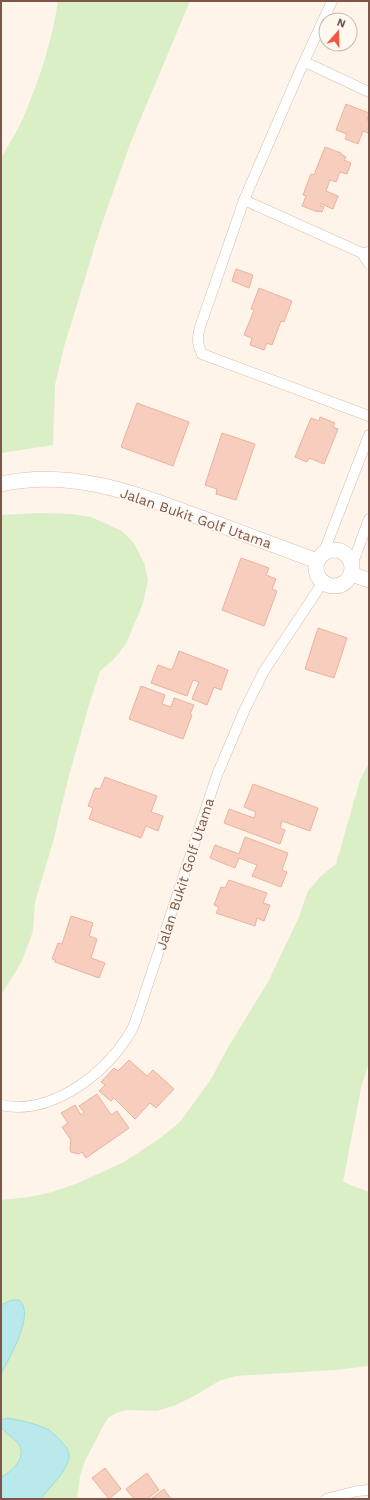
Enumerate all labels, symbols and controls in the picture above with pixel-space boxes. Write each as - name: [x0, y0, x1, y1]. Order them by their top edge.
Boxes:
- north arrow: [318, 12, 358, 52]
- text: N: [335, 16, 347, 31]
- street label: Jalan Bukit Golf Utama: [118, 485, 274, 551]
- street label: Jalan Bukit Golf Utama: [153, 796, 217, 952]

